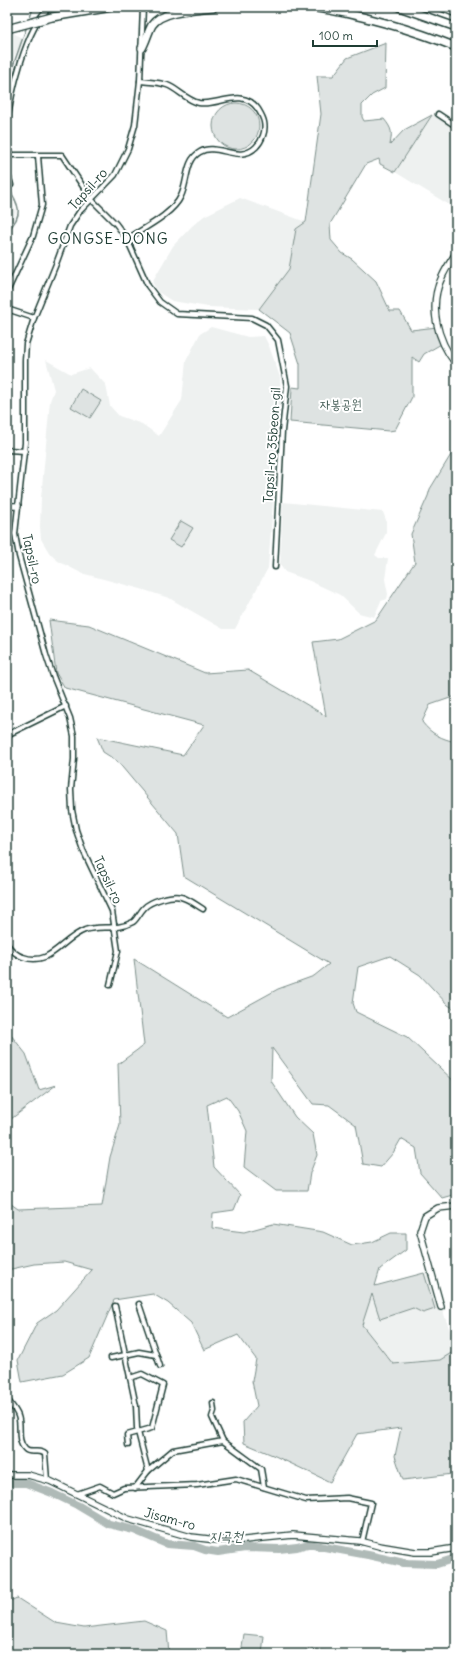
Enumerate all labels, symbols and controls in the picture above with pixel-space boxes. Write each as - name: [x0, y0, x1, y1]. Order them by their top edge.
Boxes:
- scale bar: [313, 22, 377, 48]
- text: 100 m: [319, 28, 353, 43]
- street label: Tapsil-ro: [65, 165, 111, 213]
- district label: GONGSE-DONG: [47, 229, 169, 248]
- street label: Tapsil-ro 35beon-gil: [259, 387, 285, 503]
- park label: 자봉공원: [320, 396, 362, 413]
- street label: Tapsil-ro: [18, 533, 46, 585]
- street label: Tapsil-ro: [90, 854, 126, 906]
- street label: Jisam-ro: [143, 1504, 197, 1534]
- water label: 지곡천: [209, 1527, 245, 1545]

